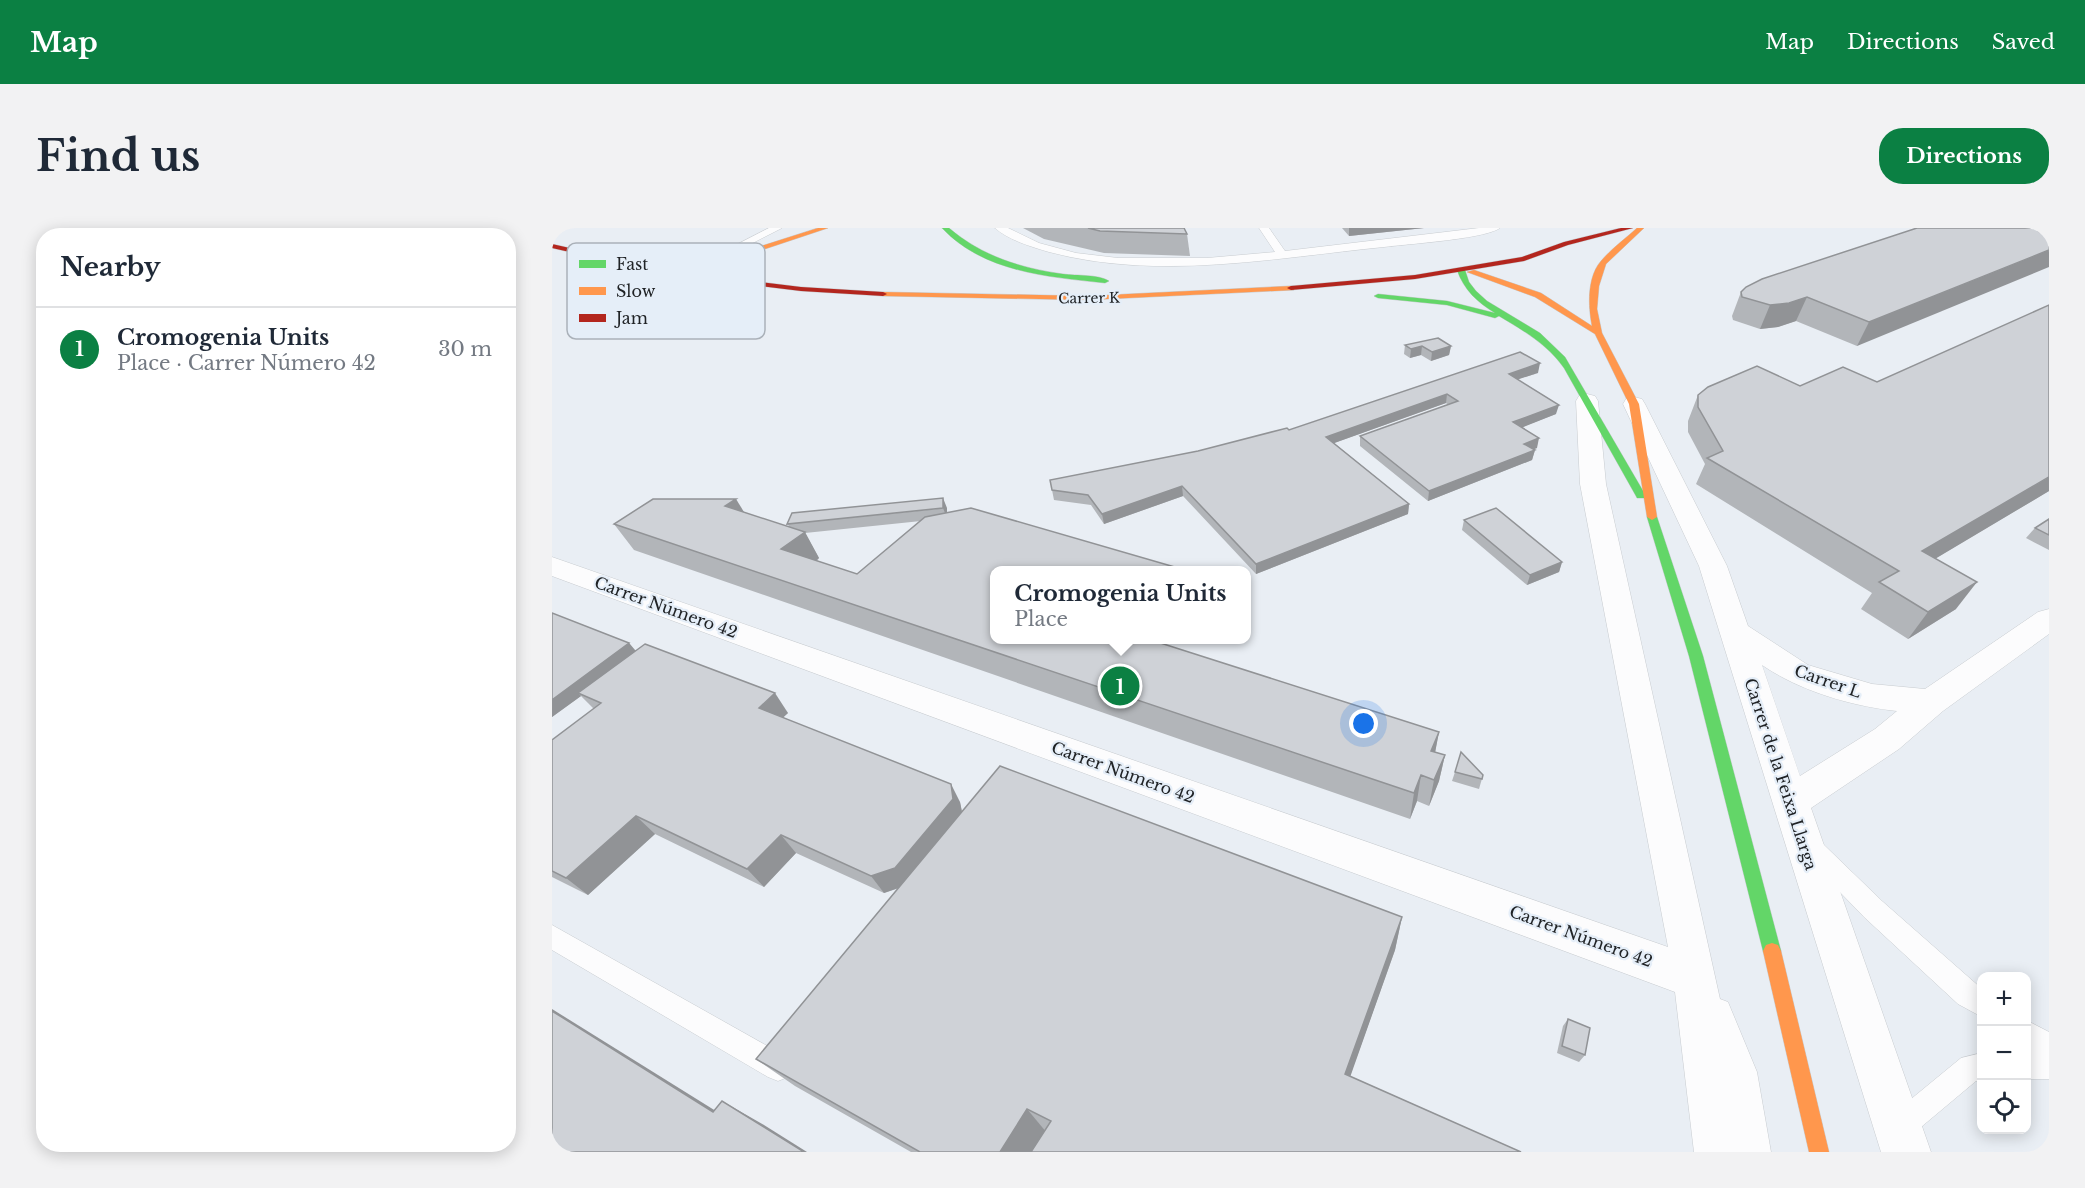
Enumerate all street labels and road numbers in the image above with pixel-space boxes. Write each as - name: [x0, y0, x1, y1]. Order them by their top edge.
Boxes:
- street label: Carrer K: [1058, 288, 1121, 308]
- street label: Carrer Número 42: [592, 572, 740, 642]
- street label: Carrer L: [1792, 660, 1864, 702]
- street label: Carrer de la Feixa Llarga: [1741, 676, 1821, 872]
- street label: Carrer Número 42: [1049, 737, 1197, 807]
- street label: Carrer Número 42: [1507, 901, 1655, 971]

